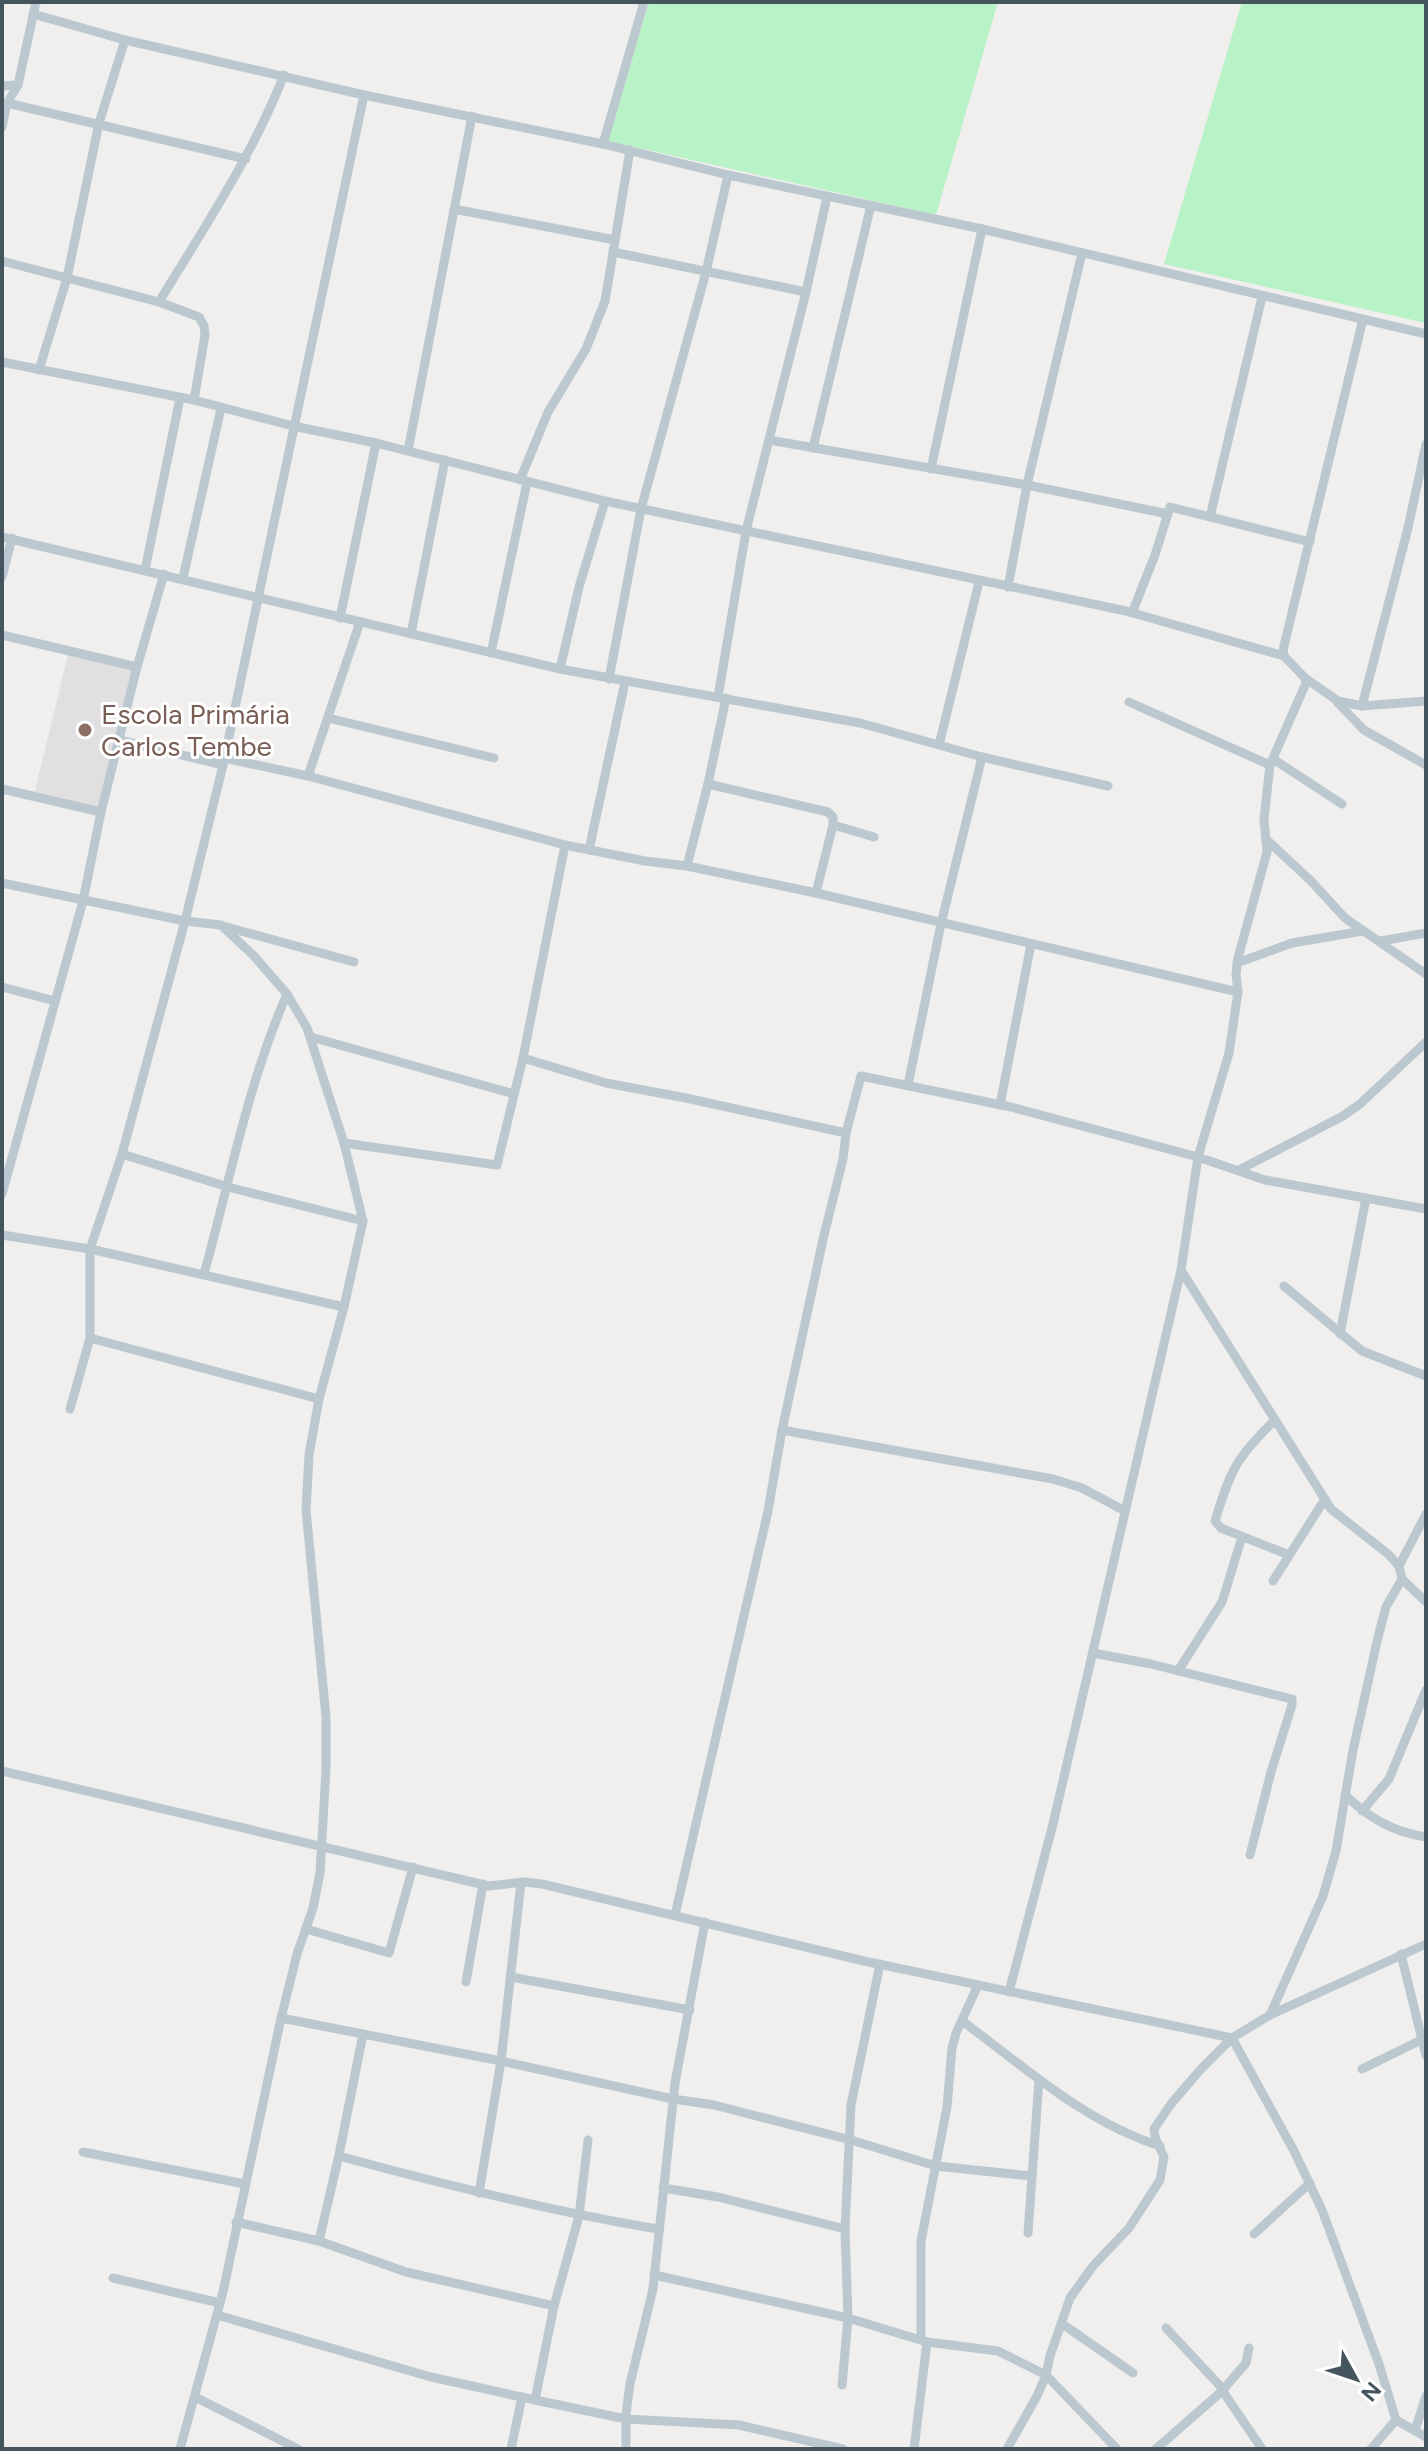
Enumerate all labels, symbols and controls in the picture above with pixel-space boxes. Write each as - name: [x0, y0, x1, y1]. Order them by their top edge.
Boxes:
- place label: Escola Primária Carlos Tembe: [101, 697, 290, 763]
- marker: Escola Primária Carlos Tembe: [76, 721, 94, 739]
- north arrow: [1316, 2339, 1396, 2419]
- text: N: [1355, 2376, 1387, 2407]

